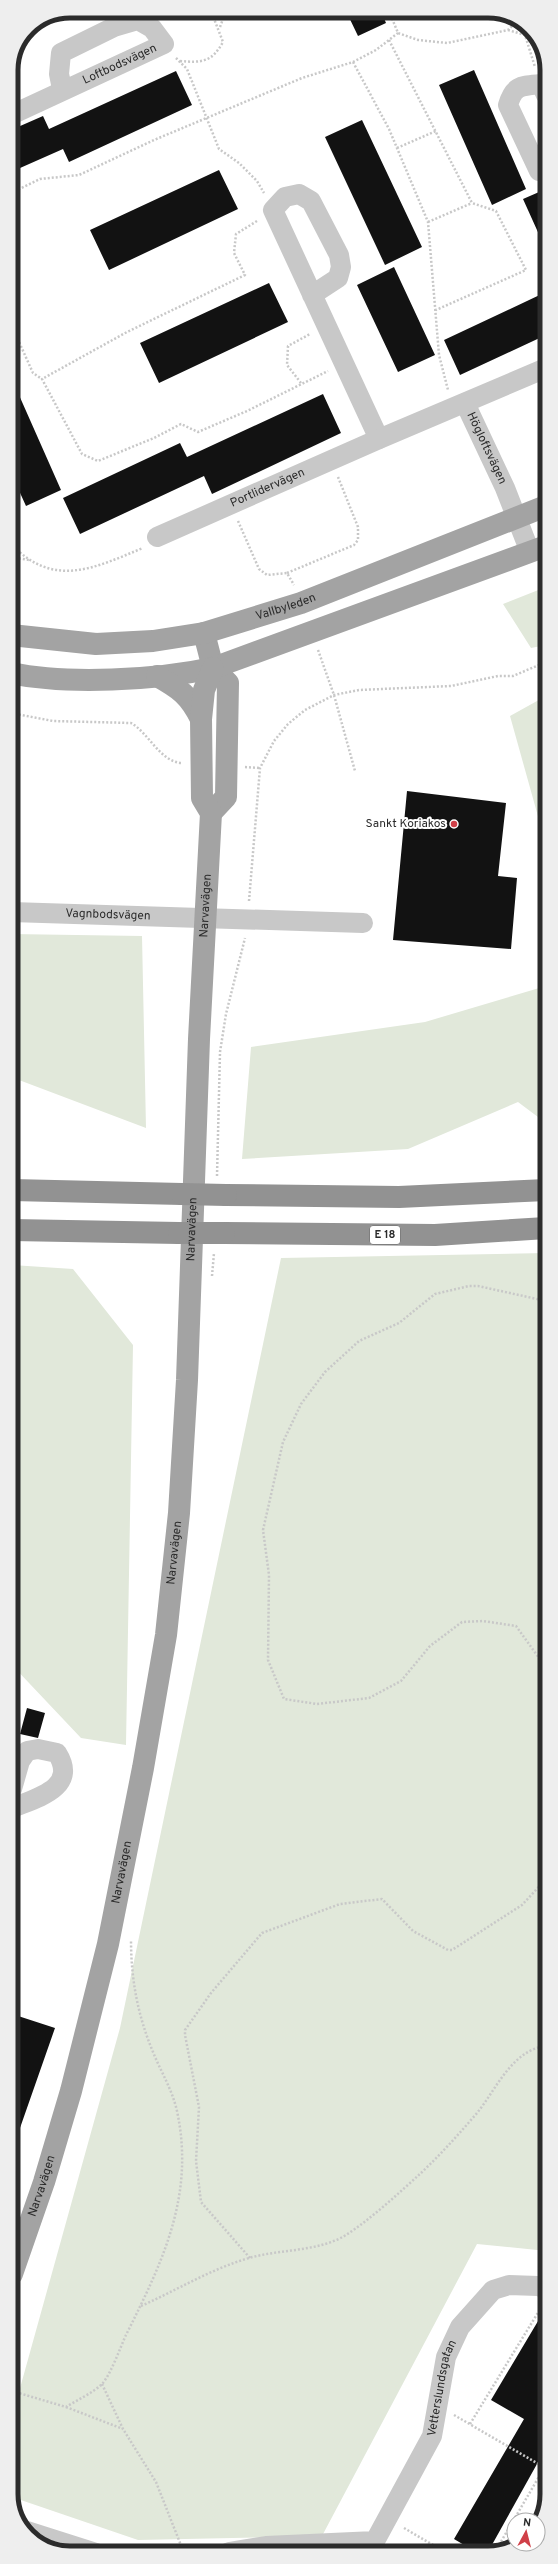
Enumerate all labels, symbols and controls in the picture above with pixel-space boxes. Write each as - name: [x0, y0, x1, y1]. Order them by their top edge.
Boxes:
- street label: Loftbodsvägen: [80, 40, 159, 89]
- street label: Högloftsvägen: [462, 410, 510, 487]
- street label: Portlidervägen: [228, 465, 308, 512]
- street label: Vallbyleden: [254, 590, 318, 625]
- place label: Sankt Koriakos: [366, 816, 446, 832]
- marker: Sankt Koriakos: [449, 819, 459, 829]
- street label: Narvavägen: [196, 873, 216, 938]
- street label: Vagnbodsvägen: [65, 906, 151, 924]
- street label: Narvavägen: [183, 1197, 201, 1262]
- road number: E 18: [370, 1226, 400, 1244]
- street label: Narvavägen: [163, 1520, 186, 1585]
- street label: Narvavägen: [108, 1839, 136, 1905]
- street label: Narvavägen: [25, 2153, 59, 2219]
- street label: Vetterslundsgatan: [424, 2337, 461, 2438]
- north arrow: [506, 2512, 546, 2552]
- text: N: [522, 2516, 532, 2530]

